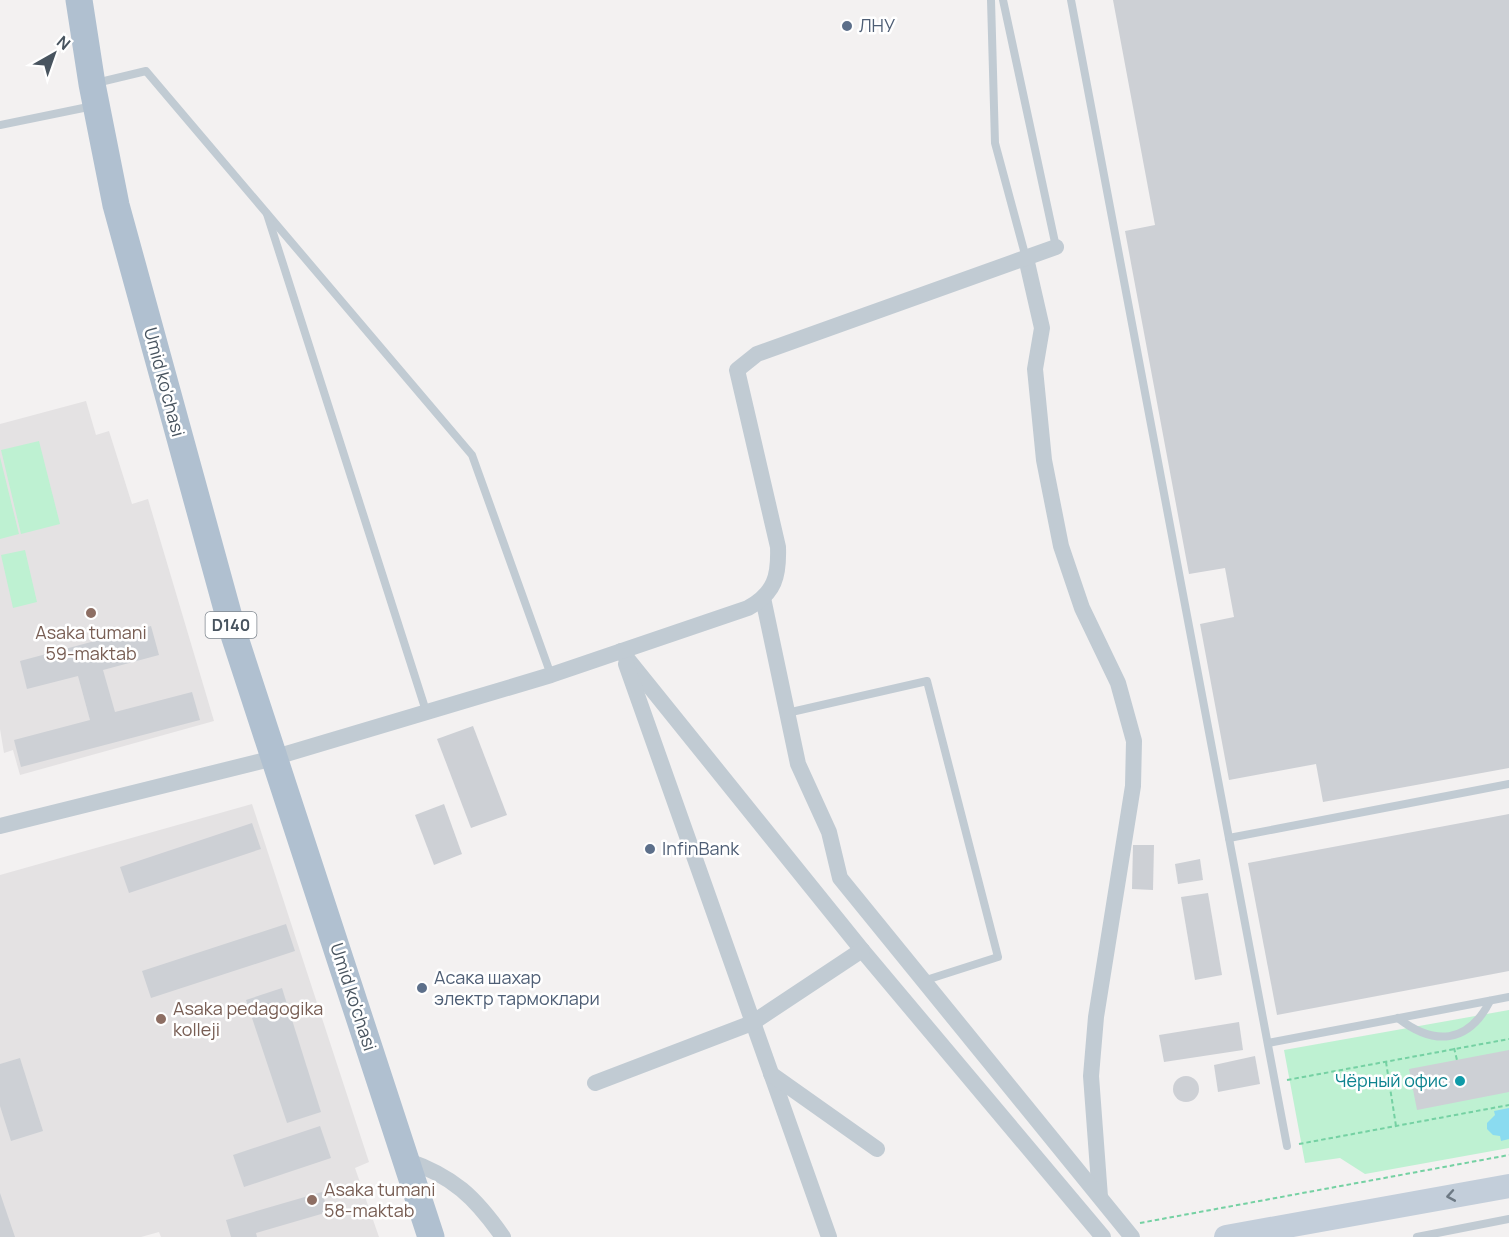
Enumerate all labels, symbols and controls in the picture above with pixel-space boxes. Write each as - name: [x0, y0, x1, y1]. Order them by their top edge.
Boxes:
- place label: ЛНУ: [859, 13, 895, 37]
- marker: ЛНУ: [840, 19, 854, 33]
- north arrow: [24, 24, 84, 84]
- text: N: [52, 30, 75, 55]
- street label: Umid ko'chasi: [139, 324, 191, 439]
- marker: Asaka tumani 59-maktab: [84, 606, 98, 620]
- road number: D140: [206, 612, 256, 638]
- place label: Asaka tumani 59-maktab: [35, 620, 147, 665]
- place label: InfinBank: [662, 836, 740, 860]
- marker: InfinBank: [643, 842, 657, 856]
- street label: Umid ko'chasi: [325, 940, 383, 1054]
- place label: Асака шахар электр тармоклари: [434, 965, 600, 1010]
- marker: Асака шахар электр тармоклари: [415, 981, 429, 995]
- place label: Asaka pedagogika kolleji: [173, 996, 323, 1041]
- marker: Asaka pedagogika kolleji: [154, 1012, 168, 1026]
- place label: Чёрный офис: [1335, 1068, 1448, 1092]
- marker: Чёрный офис: [1453, 1074, 1467, 1088]
- place label: Asaka tumani 58-maktab: [324, 1177, 435, 1222]
- one-way arrow: [1447, 1189, 1457, 1202]
- marker: Asaka tumani 58-maktab: [305, 1193, 319, 1207]

